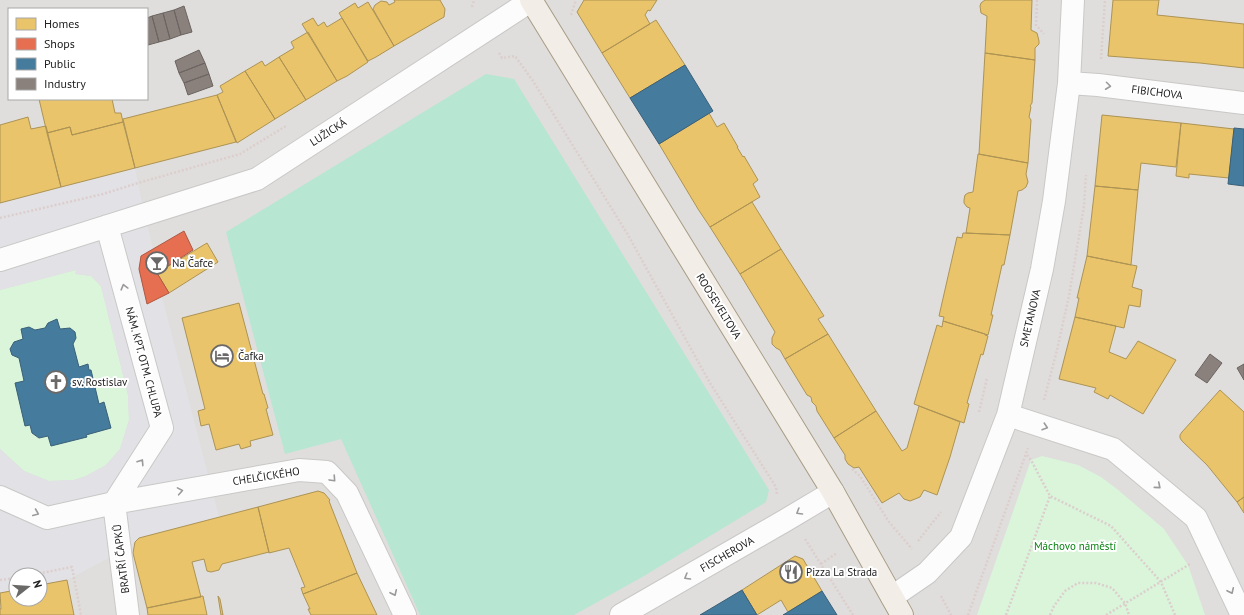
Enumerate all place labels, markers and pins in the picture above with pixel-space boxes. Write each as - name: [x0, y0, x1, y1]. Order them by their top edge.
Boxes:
- bar icon: Na Čafce: [144, 250, 170, 276]
- place label: Na Čafce: [172, 256, 213, 270]
- hotel icon: Čafka: [209, 343, 235, 369]
- place label: Čafka: [238, 349, 264, 363]
- church icon: sv. Rostislav: [43, 369, 69, 395]
- place label: sv. Rostislav: [72, 375, 128, 389]
- restaurant icon: Pizza La Strada: [778, 559, 804, 585]
- place label: Pizza La Strada: [806, 565, 877, 579]

